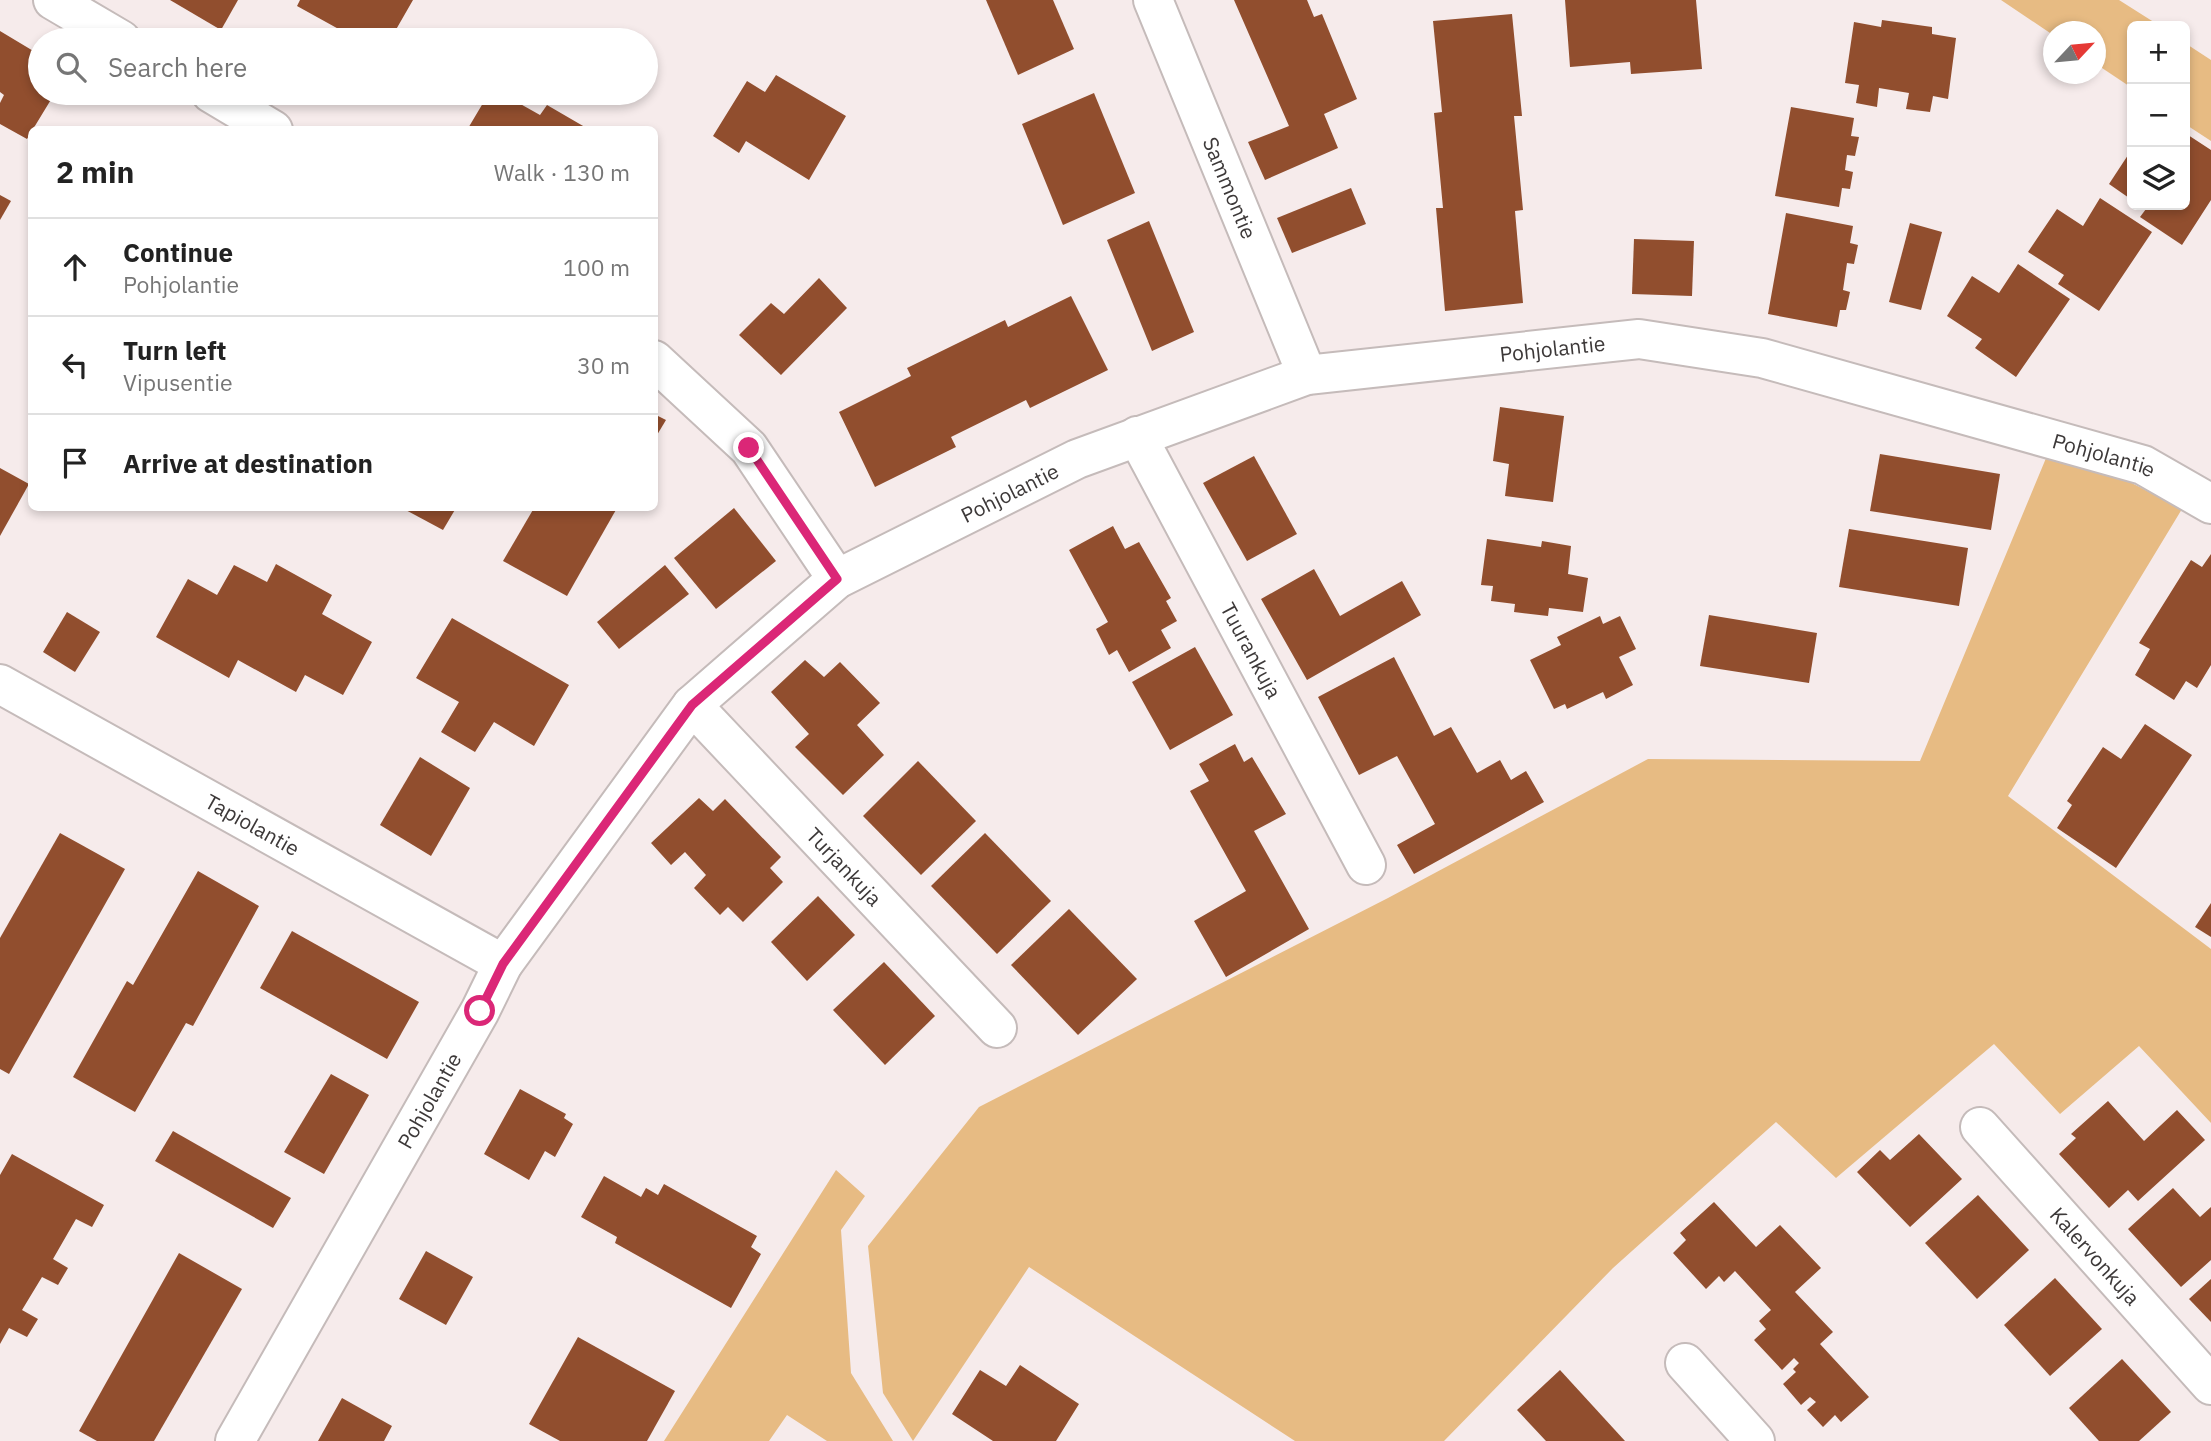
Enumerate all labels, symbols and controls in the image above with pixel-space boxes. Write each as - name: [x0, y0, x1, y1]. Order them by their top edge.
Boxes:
- north arrow: [2043, 21, 2106, 84]
- map controls: [2127, 21, 2190, 210]
- button: +: [2127, 21, 2190, 84]
- search box: [28, 28, 658, 105]
- icon: search: [52, 48, 90, 86]
- text: Search here: [108, 50, 247, 84]
- button: −: [2127, 84, 2190, 147]
- street label: Sammontie: [1197, 133, 1264, 243]
- button: layers: [2127, 147, 2190, 210]
- text: 2 min: [56, 152, 134, 191]
- text: Walk · 130 m: [494, 157, 630, 187]
- text: Continue: [123, 235, 233, 269]
- icon: ahead: [56, 248, 94, 286]
- text: 100 m: [563, 252, 630, 282]
- text: Pohjolantie: [123, 269, 239, 299]
- street label: Pohjolantie: [1498, 329, 1607, 368]
- text: Turn left: [123, 333, 226, 367]
- icon: left: [56, 346, 94, 384]
- text: 30 m: [577, 350, 630, 380]
- text: Vipusentie: [123, 367, 233, 397]
- street label: Pohjolantie: [2049, 426, 2161, 483]
- route end: [733, 432, 764, 463]
- icon: arrive: [56, 444, 94, 482]
- text: Arrive at destination: [123, 446, 373, 480]
- street label: Pohjolantie: [956, 456, 1063, 529]
- street label: Tuurankuja: [1214, 598, 1288, 703]
- street label: Tapiolantie: [200, 787, 305, 862]
- street label: Turjankuja: [800, 821, 888, 912]
- route start: [464, 995, 495, 1026]
- street label: Pohjolantie: [391, 1047, 467, 1153]
- street label: Kalervonkuja: [2044, 1201, 2147, 1311]

